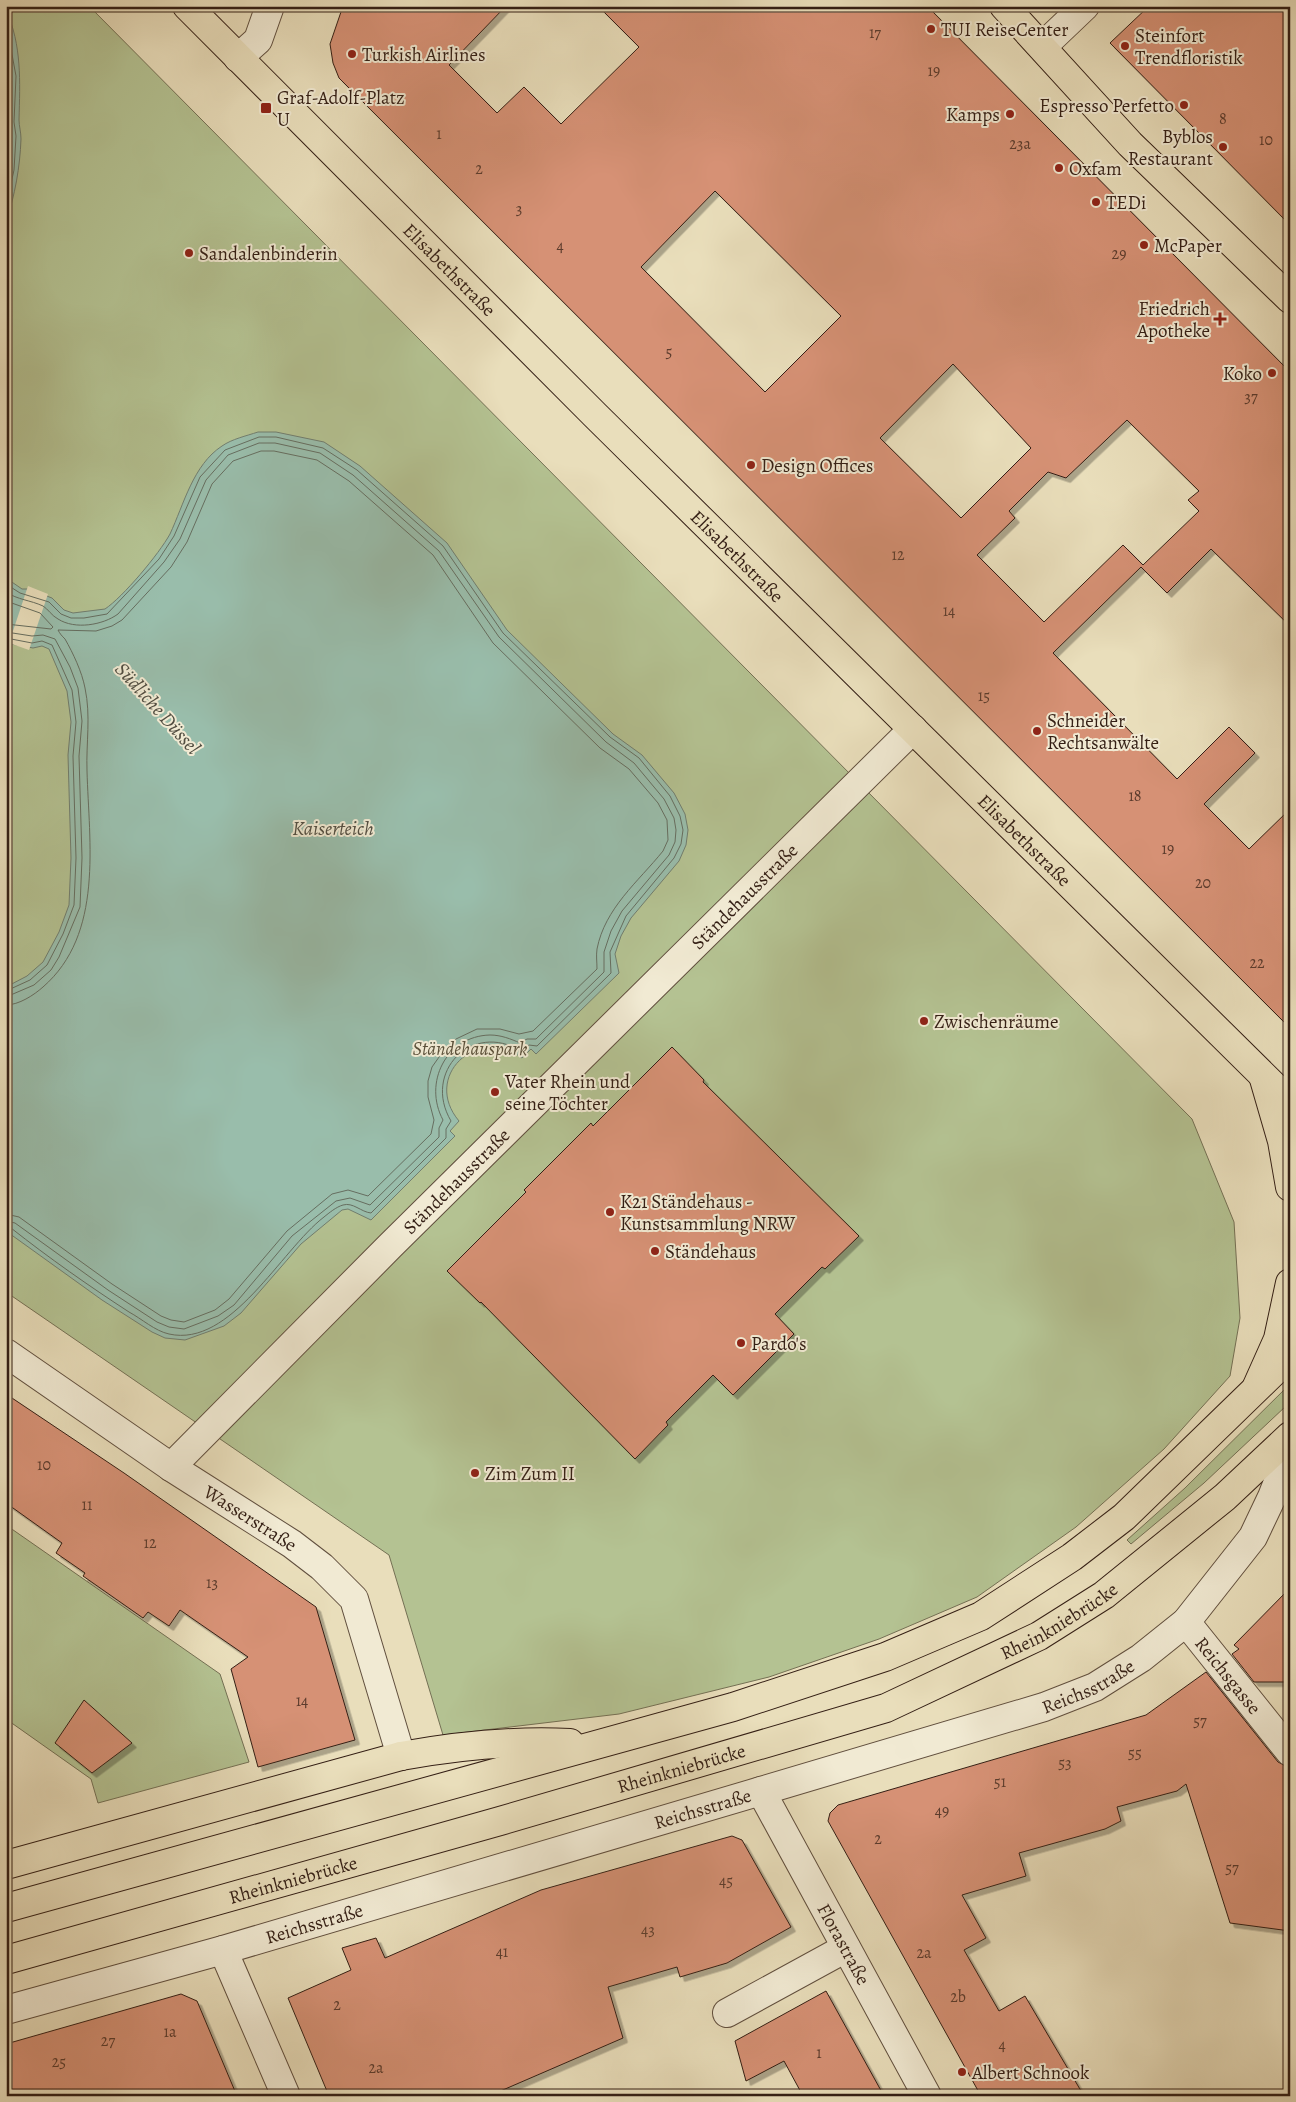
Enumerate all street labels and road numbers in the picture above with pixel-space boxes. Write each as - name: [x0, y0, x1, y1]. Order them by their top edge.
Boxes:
- street label: Elisabethstraße: [397, 218, 501, 322]
- street label: Elisabethstraße: [684, 504, 789, 609]
- street label: Elisabethstraße: [972, 788, 1077, 893]
- street label: Ständehausstraße: [686, 838, 804, 955]
- street label: Ständehausstraße: [398, 1123, 516, 1240]
- street label: Wasserstraße: [198, 1479, 302, 1558]
- street label: Rheinkniebrücke: [996, 1577, 1124, 1666]
- street label: Reichsgasse: [1189, 1631, 1267, 1720]
- street label: Reichsstraße: [1038, 1653, 1140, 1721]
- street label: Rheinkniebrücke: [614, 1738, 749, 1800]
- street label: Reichsstraße: [651, 1783, 754, 1836]
- street label: Rheinkniebrücke: [226, 1850, 360, 1911]
- street label: Reichsstraße: [262, 1897, 366, 1951]
- street label: Florastraße: [811, 1899, 876, 1990]

